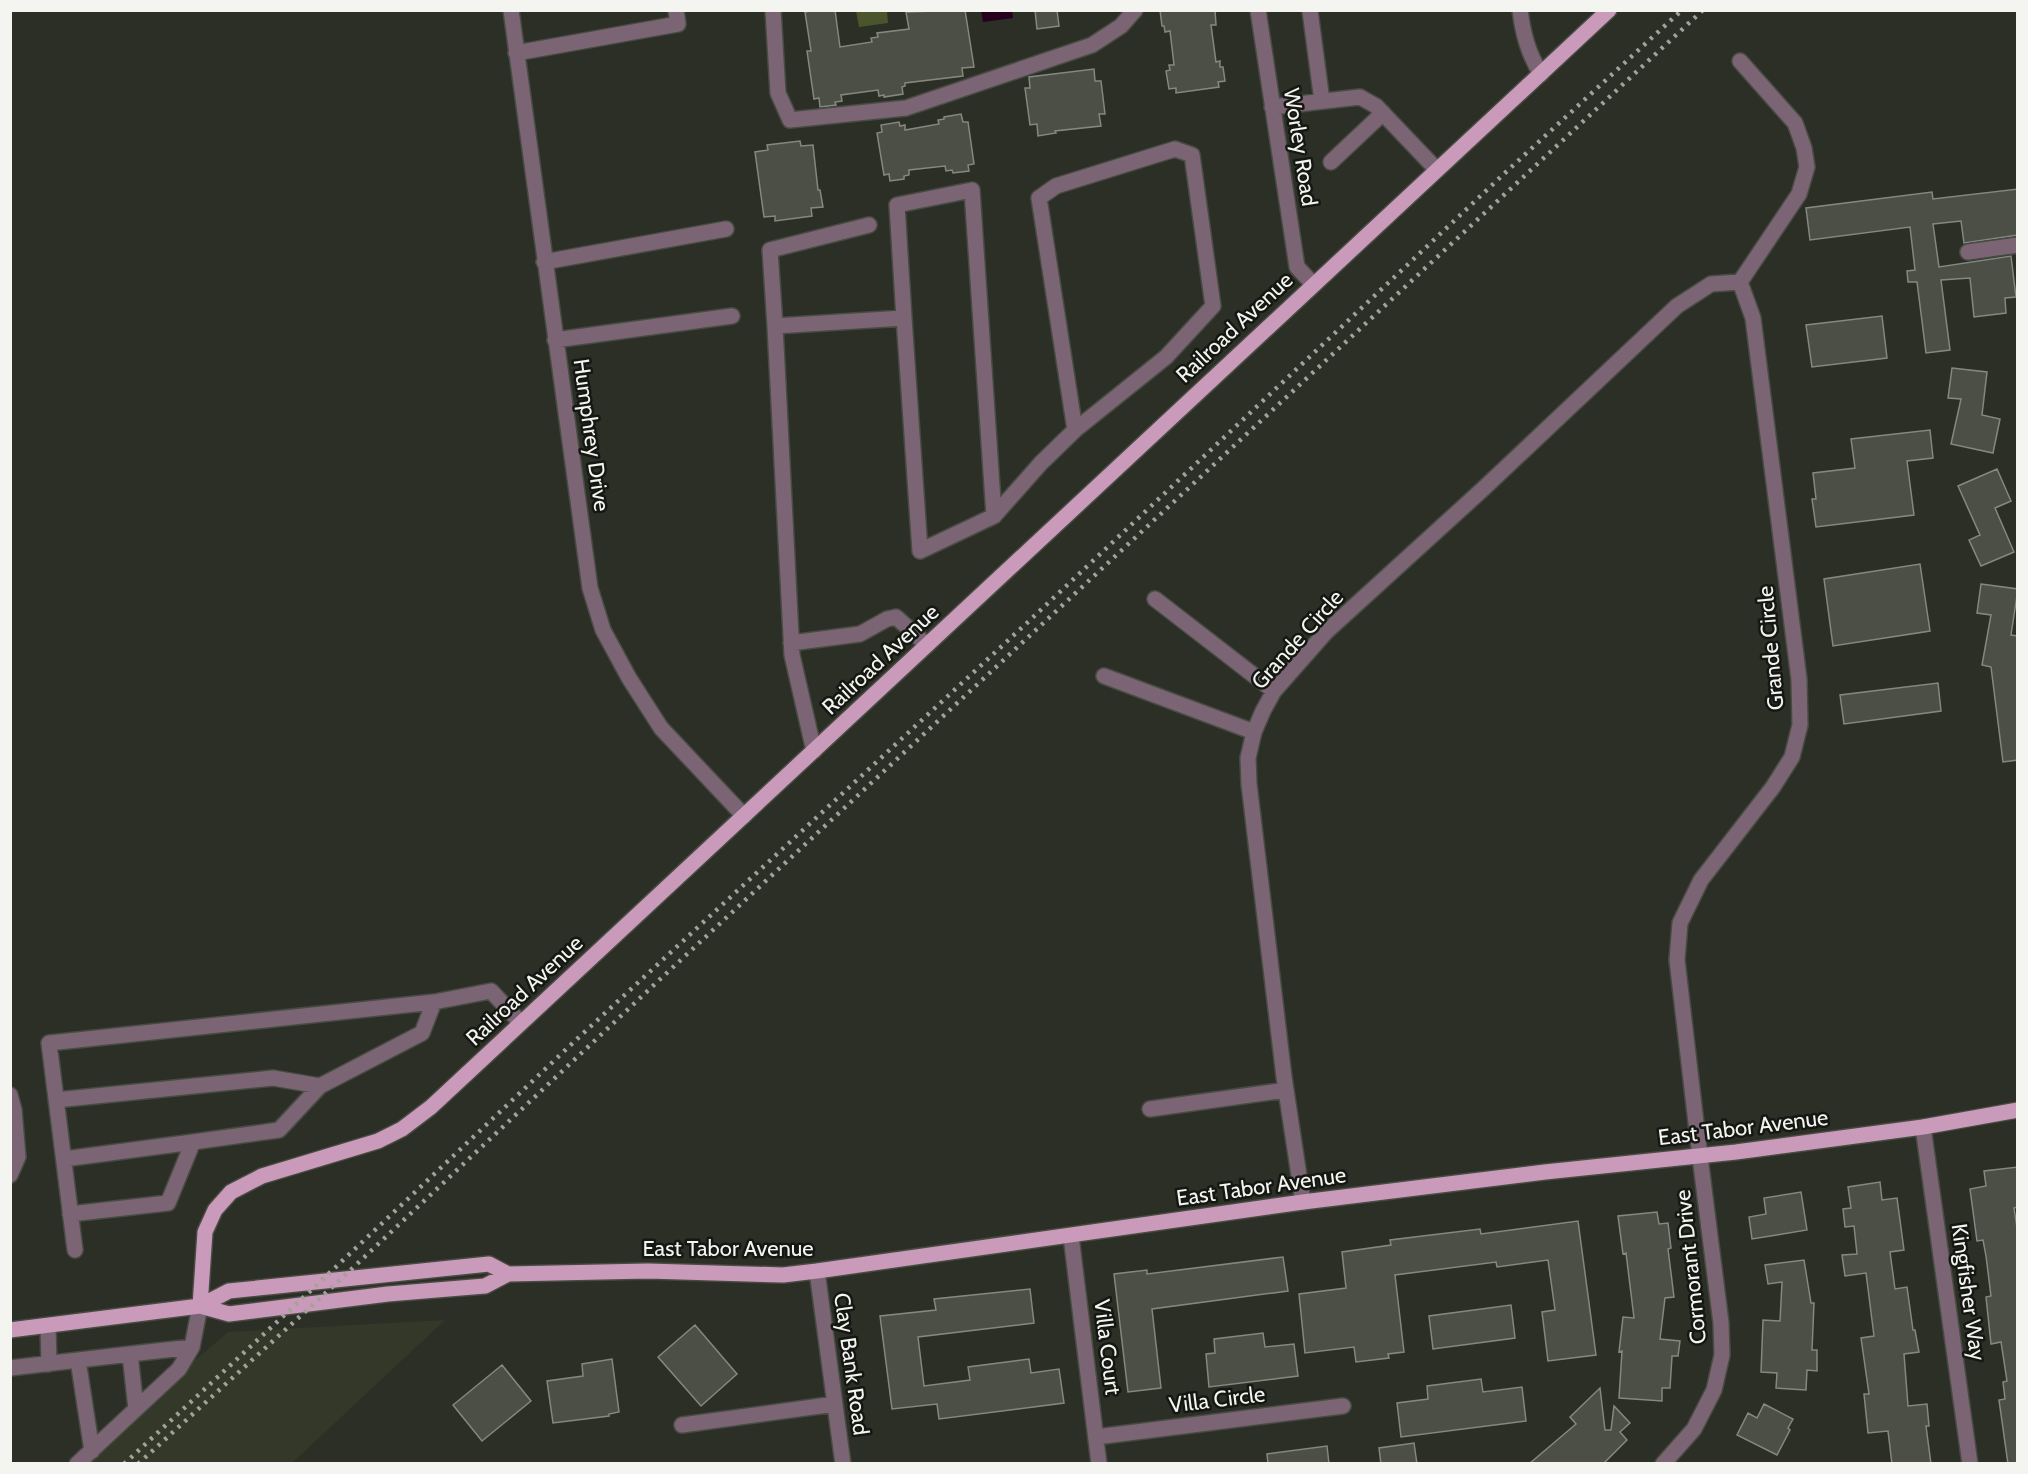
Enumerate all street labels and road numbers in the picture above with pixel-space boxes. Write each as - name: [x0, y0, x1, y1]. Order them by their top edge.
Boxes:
- street label: Worley Road: [1278, 86, 1323, 208]
- street label: Railroad Avenue: [1170, 266, 1298, 388]
- street label: Humphrey Drive: [567, 357, 616, 513]
- street label: Grande Circle: [1246, 584, 1349, 695]
- street label: Grande Circle: [1752, 585, 1789, 711]
- street label: Railroad Avenue: [816, 598, 944, 720]
- street label: Railroad Avenue: [460, 929, 588, 1051]
- street label: East Tabor Avenue: [1656, 1104, 1830, 1151]
- street label: East Tabor Avenue: [1174, 1161, 1348, 1212]
- street label: Cormorant Drive: [1669, 1189, 1712, 1345]
- street label: Kingfisher Way: [1946, 1222, 1991, 1362]
- street label: East Tabor Avenue: [642, 1235, 814, 1262]
- street label: Clay Bank Road: [828, 1291, 875, 1437]
- street label: Villa Court: [1088, 1298, 1127, 1397]
- street label: Villa Circle: [1167, 1380, 1267, 1419]

